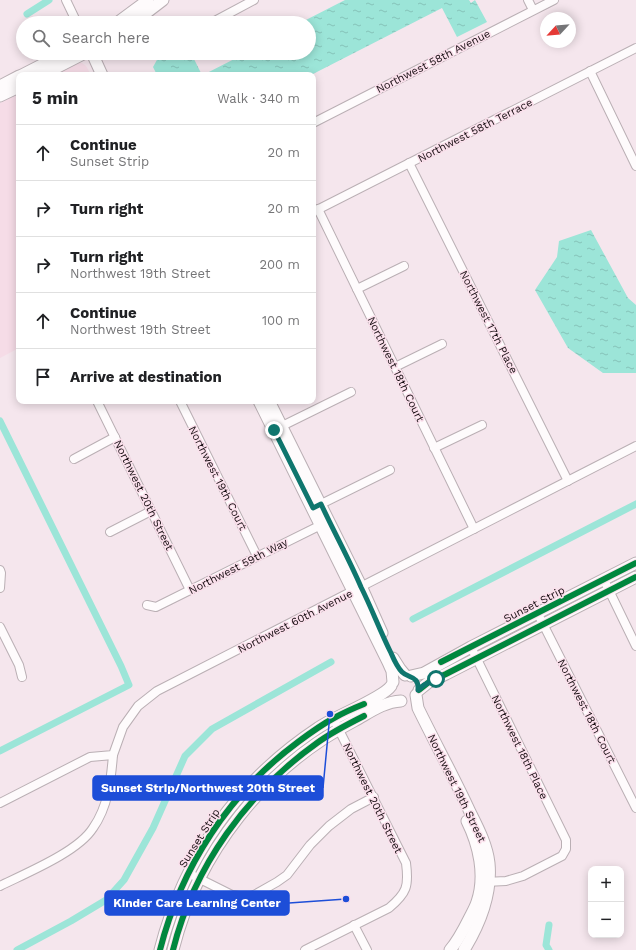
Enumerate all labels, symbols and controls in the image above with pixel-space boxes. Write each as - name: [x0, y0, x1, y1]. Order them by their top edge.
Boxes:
- north arrow: [540, 12, 576, 48]
- search box: [16, 16, 316, 60]
- icon: search: [30, 27, 52, 49]
- street label: Northwest 58th Avenue: [374, 27, 492, 96]
- text: Search here: [62, 29, 150, 47]
- text: 5 min: [32, 88, 78, 108]
- text: Walk · 340 m: [217, 91, 300, 106]
- street label: Northwest 58th Terrace: [416, 96, 535, 165]
- text: Continue: [70, 136, 137, 154]
- icon: ahead: [32, 142, 54, 164]
- text: 20 m: [268, 145, 300, 160]
- text: Sunset Strip: [70, 154, 149, 169]
- icon: right: [32, 198, 54, 220]
- text: Turn right: [70, 200, 143, 218]
- text: 20 m: [268, 201, 300, 216]
- text: Turn right: [70, 248, 143, 266]
- icon: right: [32, 254, 54, 276]
- text: 200 m: [259, 257, 300, 272]
- text: Northwest 19th Street: [70, 266, 210, 281]
- street label: Northwest 17th Place: [457, 269, 520, 376]
- text: Continue: [70, 304, 137, 322]
- icon: ahead: [32, 310, 54, 332]
- text: 100 m: [262, 313, 300, 328]
- street label: Northwest 18th Court: [364, 315, 427, 424]
- text: Northwest 19th Street: [70, 322, 210, 337]
- icon: arrive: [32, 366, 54, 388]
- text: Arrive at destination: [70, 368, 222, 386]
- route end: [265, 421, 283, 439]
- street label: Northwest 19th Court: [186, 424, 250, 533]
- street label: Northwest 20th Street: [111, 438, 176, 553]
- street label: Northwest 59th Way: [187, 536, 290, 597]
- street label: Sunset Strip: [501, 583, 567, 625]
- street label: Northwest 60th Avenue: [236, 587, 355, 656]
- street label: Northwest 18th Court: [555, 657, 619, 766]
- route start: [427, 670, 445, 688]
- street label: Northwest 18th Place: [489, 693, 550, 801]
- street label: Northwest 19th Street: [425, 732, 489, 845]
- street label: Northwest 20th Street: [340, 741, 405, 856]
- callout: Sunset Strip/Northwest 20th Street: [93, 776, 323, 800]
- text: Sunset Strip/Northwest 20th Street: [101, 781, 316, 795]
- street label: Sunset Strip: [176, 806, 223, 870]
- map controls: [588, 866, 624, 938]
- button: +: [588, 866, 624, 902]
- callout: Kinder Care Learning Center: [105, 891, 289, 915]
- text: Kinder Care Learning Center: [113, 896, 282, 910]
- button: −: [588, 902, 624, 938]

